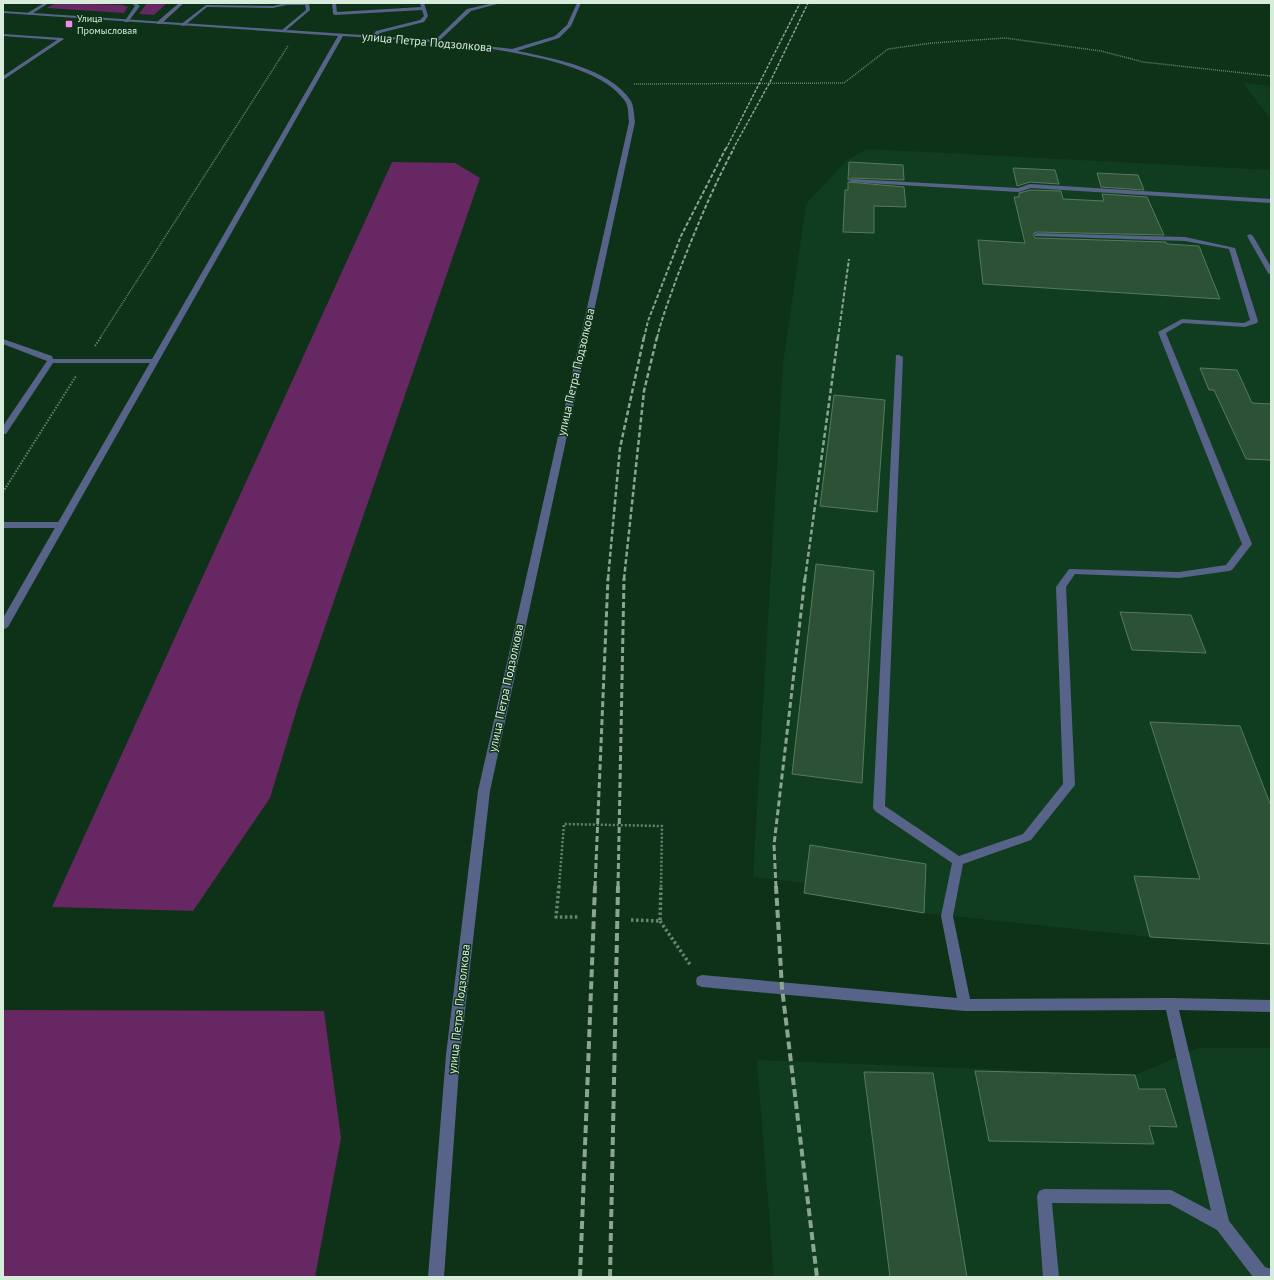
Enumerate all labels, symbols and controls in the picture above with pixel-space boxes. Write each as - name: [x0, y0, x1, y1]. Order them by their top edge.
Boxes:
- place label: Улица Промысловая: [77, 12, 137, 37]
- marker: Улица Промысловая: [64, 19, 74, 29]
- street label: улица Петра Подзолкова: [361, 28, 493, 55]
- street label: улица Петра Подзолкова: [554, 307, 598, 437]
- street label: улица Петра Подзолкова: [485, 622, 526, 753]
- street label: улица Петра Подзолкова: [444, 943, 473, 1075]

